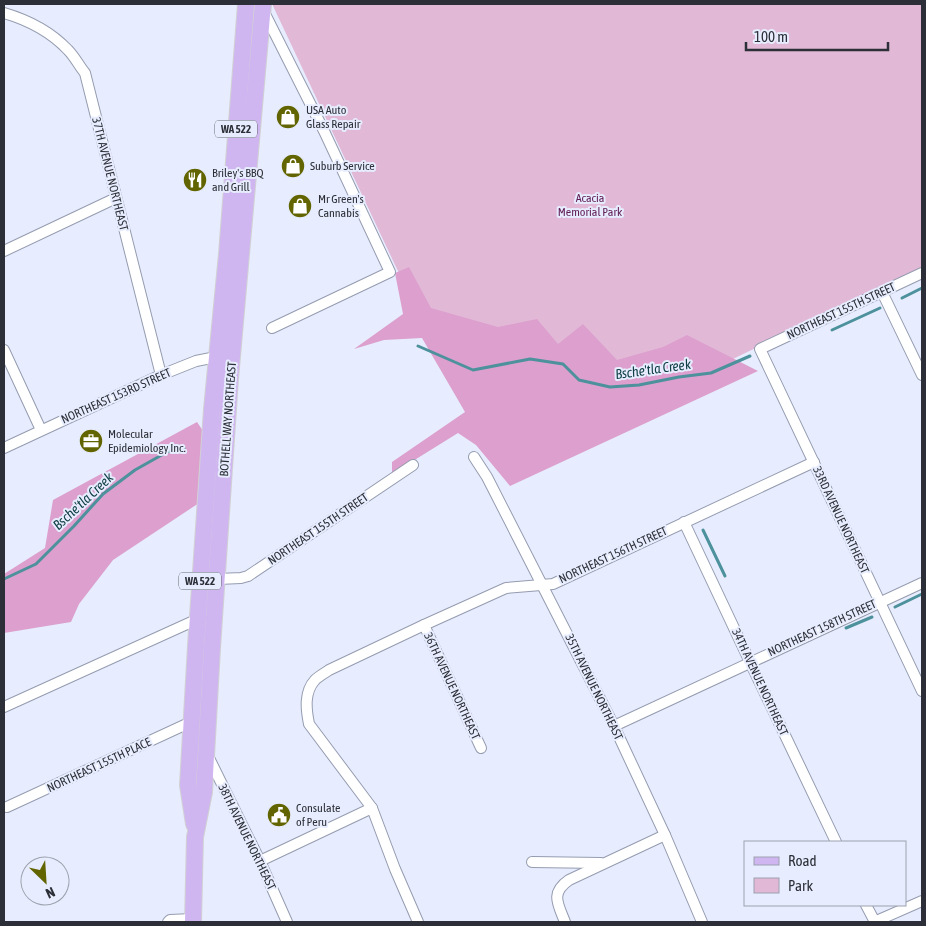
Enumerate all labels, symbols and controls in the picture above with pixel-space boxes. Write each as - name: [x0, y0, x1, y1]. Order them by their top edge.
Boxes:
- scale bar: [746, 20, 888, 52]
- text: 100 m: [754, 28, 788, 45]
- place label: USA Auto Glass Repair: [306, 103, 361, 131]
- shop icon: USA Auto Glass Repair: [275, 104, 301, 130]
- street label: 37TH AVENUE NORTHEAST: [89, 116, 131, 233]
- road number: WA 522: [215, 120, 257, 138]
- shop icon: Suburb Service: [280, 153, 306, 179]
- place label: Suburb Service: [310, 159, 375, 173]
- place label: Briley's BBQ and Grill: [212, 166, 265, 194]
- restaurant icon: Briley's BBQ and Grill: [182, 167, 208, 193]
- park label: Acacia Memorial Park: [558, 191, 623, 219]
- place label: Mr Green's Cannabis: [318, 192, 364, 220]
- shop icon: Mr Green's Cannabis: [287, 193, 313, 219]
- street label: NORTHEAST 155TH STREET: [785, 279, 898, 342]
- water label: Bsche'tla Creek: [614, 356, 693, 382]
- street label: BOTHELL WAY NORTHEAST: [217, 360, 239, 477]
- street label: NORTHEAST 153RD STREET: [59, 365, 174, 426]
- place label: Molecular Epidemiology Inc.: [108, 427, 186, 455]
- office icon: Molecular Epidemiology Inc.: [78, 428, 104, 454]
- street label: 33RD AVENUE NORTHEAST: [810, 464, 872, 577]
- water label: Bsche'tla Creek: [50, 469, 117, 533]
- street label: NORTHEAST 155TH STREET: [265, 490, 371, 568]
- street label: NORTHEAST 156TH STREET: [557, 523, 670, 586]
- road number: WA 522: [179, 572, 221, 590]
- street label: NORTHEAST 158TH STREET: [766, 596, 879, 659]
- street label: 34TH AVENUE NORTHEAST: [729, 626, 791, 738]
- street label: 36TH AVENUE NORTHEAST: [421, 630, 483, 742]
- street label: 35TH AVENUE NORTHEAST: [562, 632, 626, 743]
- street label: NORTHEAST 155TH PLACE: [45, 735, 153, 795]
- street label: 38TH AVENUE NORTHEAST: [215, 782, 279, 893]
- place label: Consulate of Peru: [296, 801, 340, 829]
- public building icon: Consulate of Peru: [266, 802, 292, 828]
- legend: [744, 841, 906, 906]
- text: Road: [788, 852, 817, 869]
- north arrow: [20, 856, 70, 906]
- text: Park: [788, 877, 813, 894]
- text: N: [43, 884, 58, 902]

